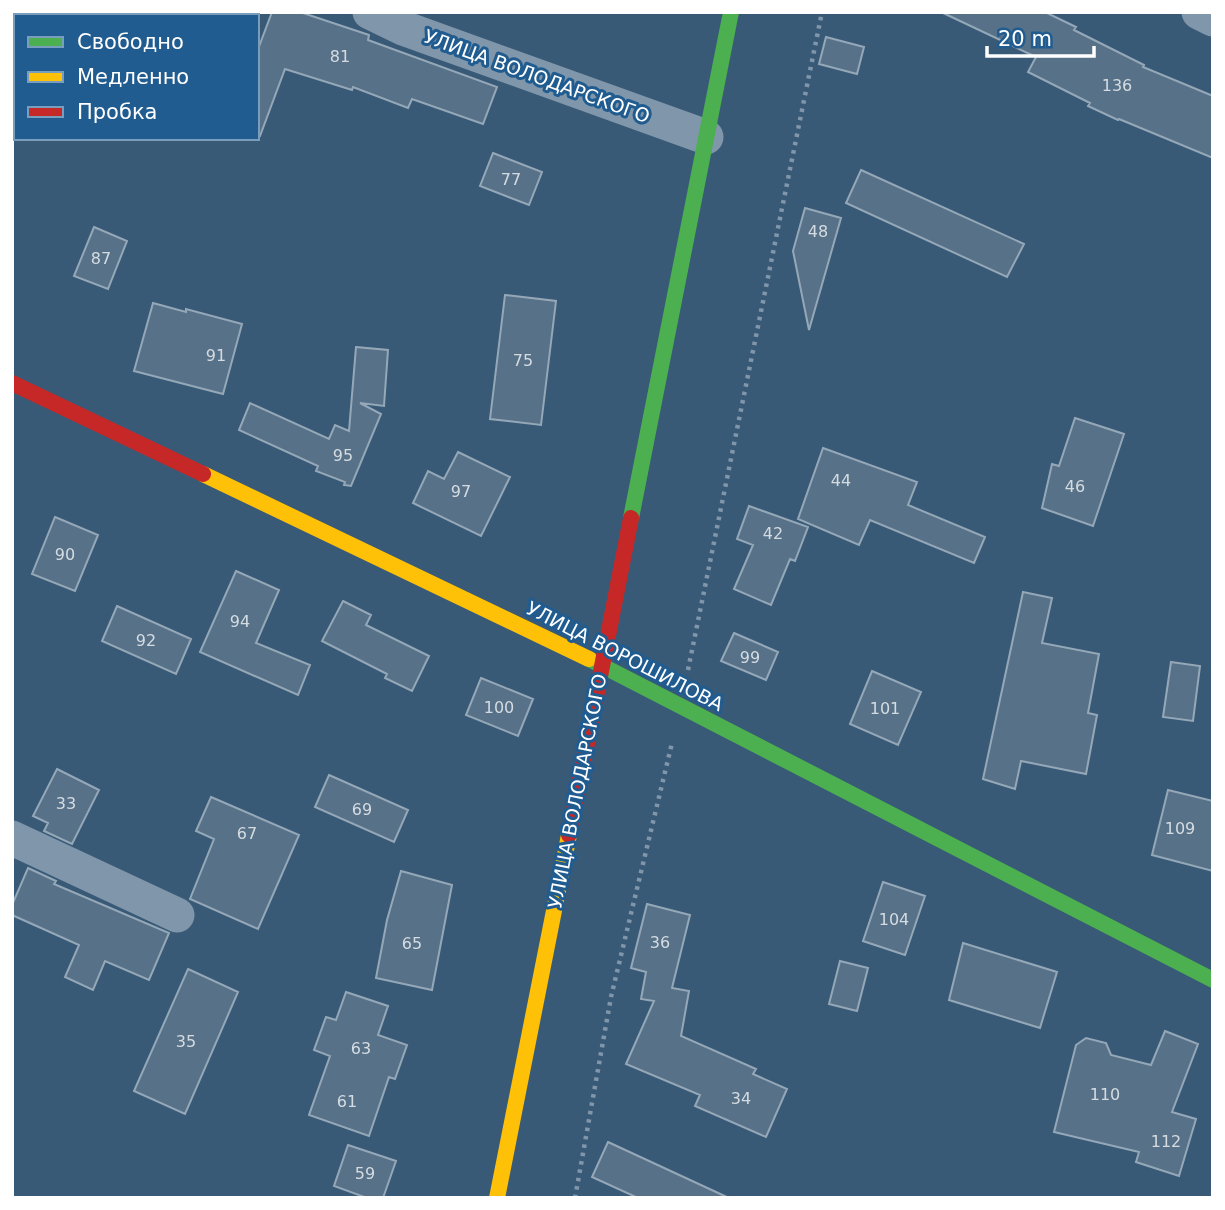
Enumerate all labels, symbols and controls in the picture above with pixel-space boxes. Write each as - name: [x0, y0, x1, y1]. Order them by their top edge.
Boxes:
- legend: [14, 14, 259, 140]
- scale bar: [987, 14, 1094, 58]
- street label: УЛИЦА ВОЛОДАРСКОГО: [421, 25, 653, 127]
- text: 20 m: [998, 27, 1052, 51]
- text: Свободно: [77, 30, 184, 54]
- house number: 81: [330, 47, 350, 66]
- text: Медленно: [77, 65, 189, 89]
- house number: 136: [1102, 76, 1132, 95]
- text: Пробка: [77, 100, 157, 124]
- house number: 77: [501, 170, 521, 189]
- house number: 48: [808, 222, 828, 241]
- house number: 87: [91, 249, 111, 268]
- house number: 91: [206, 346, 226, 365]
- house number: 75: [513, 351, 533, 370]
- house number: 95: [333, 446, 353, 465]
- house number: 44: [831, 471, 851, 490]
- house number: 46: [1065, 477, 1085, 496]
- house number: 97: [451, 482, 471, 501]
- house number: 42: [763, 524, 783, 543]
- house number: 90: [55, 545, 75, 564]
- street label: УЛИЦА ВОРОШИЛОВА: [523, 597, 727, 715]
- house number: 94: [230, 612, 250, 631]
- house number: 92: [136, 631, 156, 650]
- house number: 99: [740, 648, 760, 667]
- street label: УЛИЦА ВОЛОДАРСКОГО: [543, 672, 611, 910]
- house number: 100: [484, 698, 514, 717]
- house number: 101: [870, 699, 900, 718]
- house number: 33: [56, 794, 76, 813]
- house number: 69: [352, 800, 372, 819]
- house number: 109: [1165, 819, 1195, 838]
- house number: 67: [237, 824, 257, 843]
- house number: 104: [879, 910, 909, 929]
- house number: 36: [650, 933, 670, 952]
- house number: 65: [402, 934, 422, 953]
- house number: 35: [176, 1032, 196, 1051]
- house number: 63: [351, 1039, 371, 1058]
- house number: 110: [1090, 1085, 1120, 1104]
- house number: 34: [731, 1089, 751, 1108]
- house number: 61: [337, 1092, 357, 1111]
- house number: 112: [1151, 1132, 1181, 1151]
- house number: 59: [355, 1164, 375, 1183]

